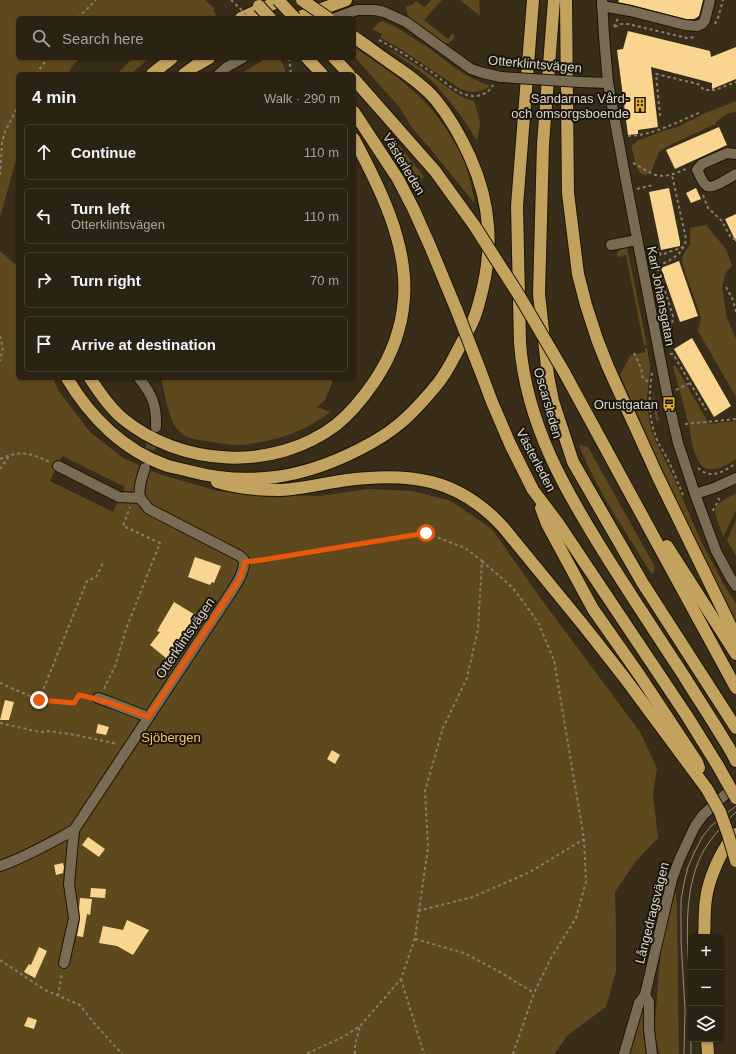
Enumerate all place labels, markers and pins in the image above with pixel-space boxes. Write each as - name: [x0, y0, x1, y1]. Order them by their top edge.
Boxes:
- place label: Sandarnas Vård- och omsorgsboende: [511, 91, 629, 121]
- building icon: Sandarnas Vård- och omsorgsboende: [632, 97, 648, 113]
- bus stop icon: Orustgatan: [661, 396, 677, 412]
- place label: Orustgatan: [594, 397, 658, 412]

